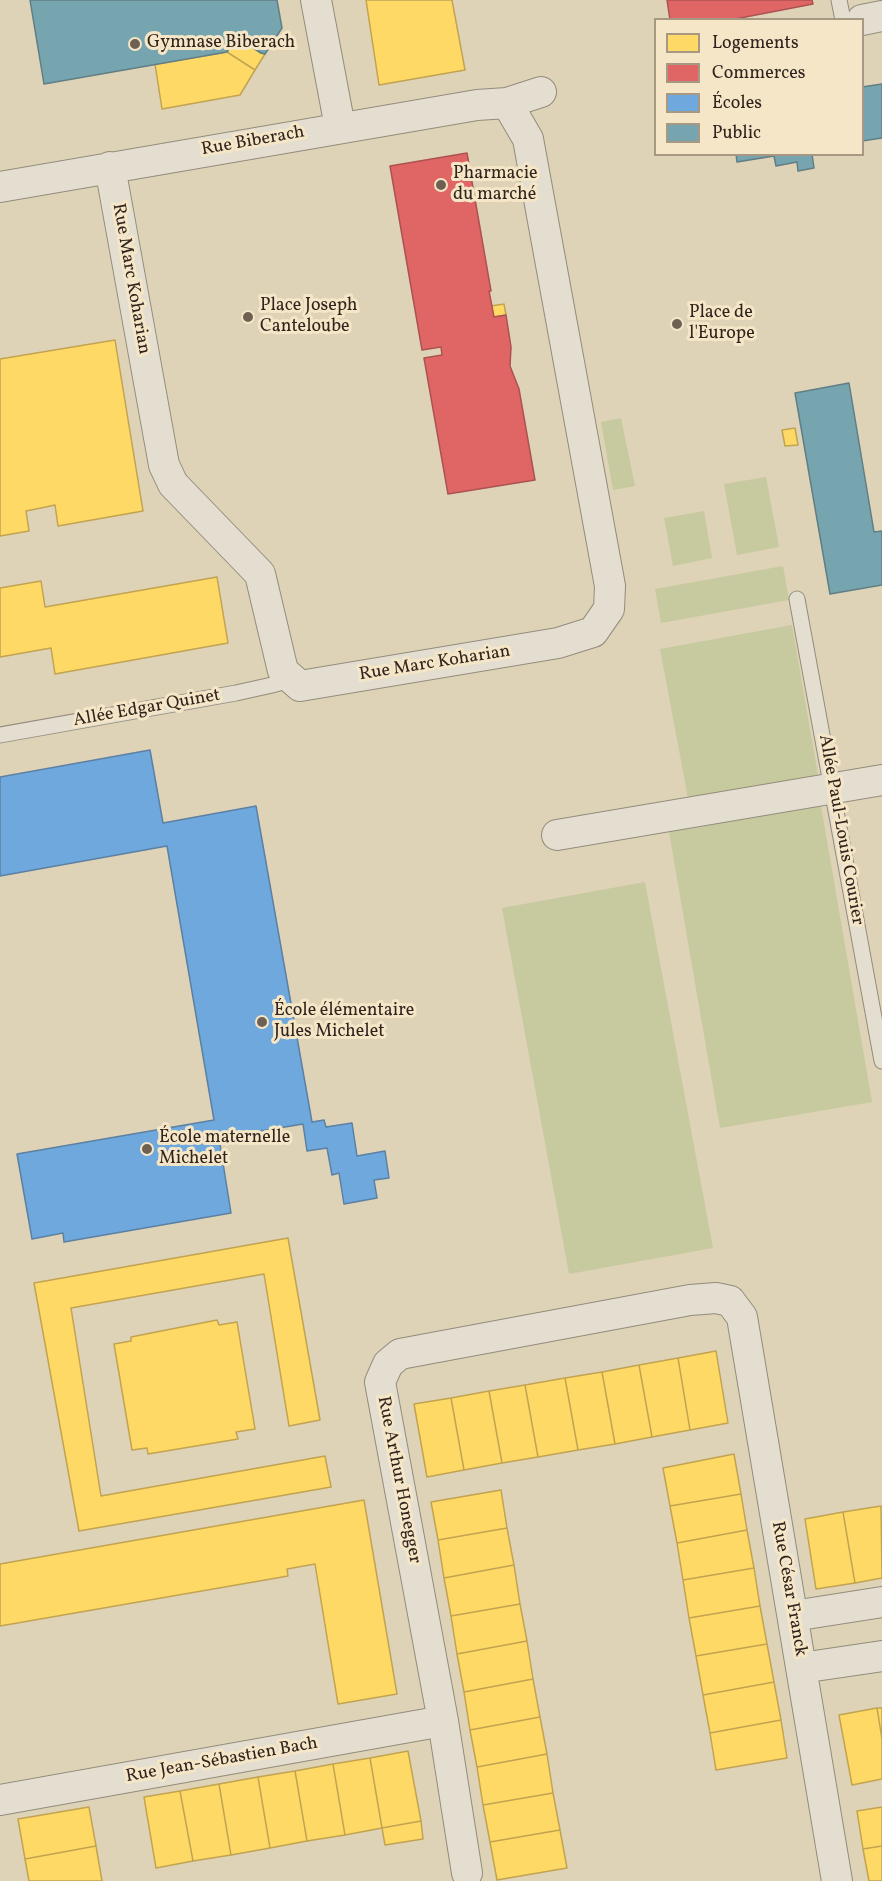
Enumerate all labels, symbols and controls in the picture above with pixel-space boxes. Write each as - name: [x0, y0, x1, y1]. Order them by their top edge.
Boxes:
- legend: [654, 18, 864, 156]
- text: Logements: [712, 31, 799, 56]
- place label: Gymnase Biberach: [147, 33, 295, 55]
- marker: Gymnase Biberach: [128, 37, 142, 51]
- text: Commerces: [712, 61, 806, 86]
- text: Écoles: [712, 91, 762, 116]
- text: Public: [712, 121, 761, 146]
- street label: Rue Biberach: [200, 122, 306, 162]
- place label: Pharmacie du marché: [453, 164, 538, 207]
- marker: Pharmacie du marché: [434, 178, 448, 192]
- street label: Rue Marc Koharian: [106, 202, 154, 356]
- place label: Place Joseph Canteloube: [260, 296, 358, 338]
- place label: Place de l'Europe: [689, 303, 755, 346]
- marker: Place Joseph Canteloube: [241, 310, 255, 324]
- marker: Place de l'Europe: [670, 317, 684, 331]
- street label: Rue Marc Koharian: [358, 641, 512, 687]
- street label: Allée Edgar Quinet: [72, 685, 222, 733]
- street label: Allée Paul-Louis Courier: [813, 733, 867, 927]
- place label: École élémentaire Jules Michelet: [274, 1001, 414, 1044]
- marker: École élémentaire Jules Michelet: [255, 1015, 269, 1029]
- place label: École maternelle Michelet: [159, 1128, 290, 1170]
- marker: École maternelle Michelet: [140, 1142, 154, 1156]
- street label: Rue Arthur Honegger: [371, 1394, 425, 1566]
- street label: Rue César Franck: [765, 1520, 811, 1658]
- street label: Rue Jean-Sébastien Bach: [124, 1733, 320, 1789]

